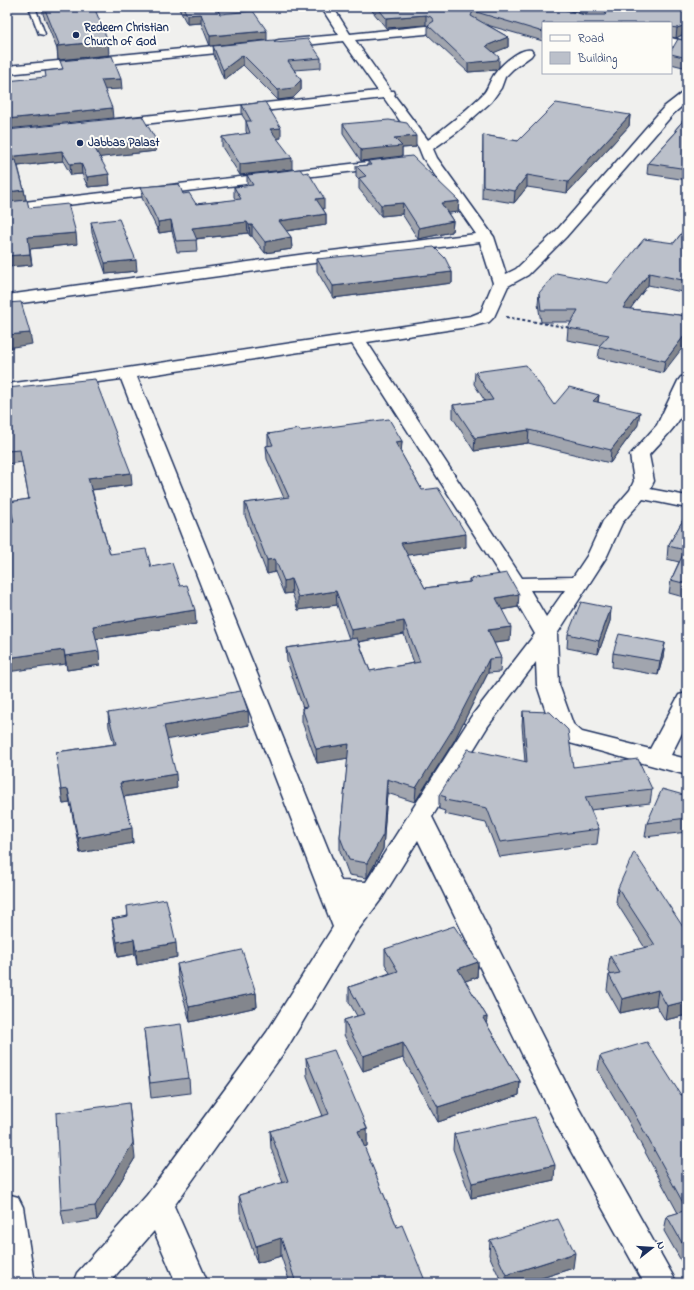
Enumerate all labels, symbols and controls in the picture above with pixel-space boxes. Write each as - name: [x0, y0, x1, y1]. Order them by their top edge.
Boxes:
- place label: Redeem Christian Church of God: [83, 19, 169, 51]
- legend: [542, 22, 672, 74]
- marker: Redeem Christian Church of God: [71, 30, 81, 40]
- text: Road: [578, 30, 604, 48]
- text: Building: [577, 50, 617, 69]
- place label: Jabbas Palast: [88, 134, 161, 152]
- marker: Jabbas Palast: [75, 138, 85, 148]
- north arrow: [632, 1228, 672, 1268]
- text: N: [652, 1239, 669, 1251]

